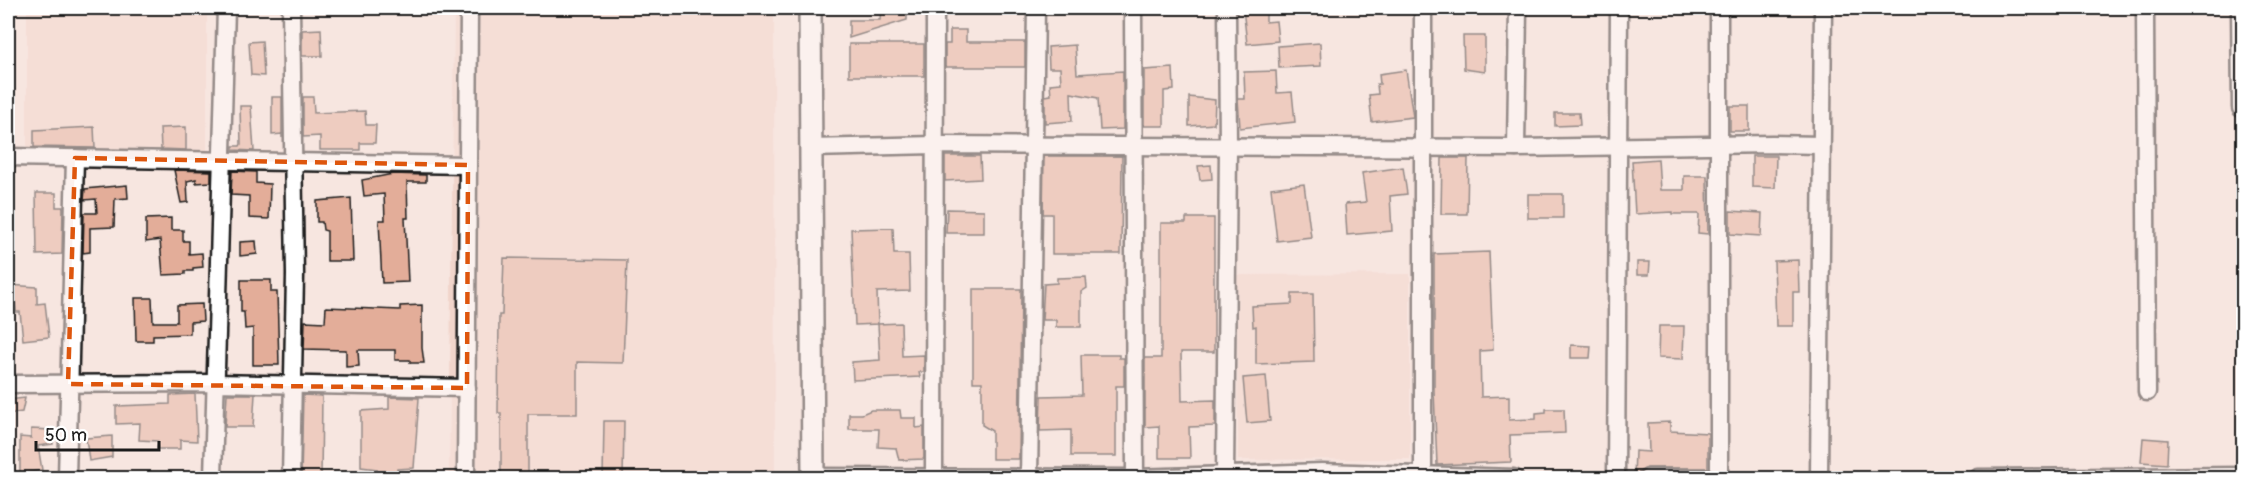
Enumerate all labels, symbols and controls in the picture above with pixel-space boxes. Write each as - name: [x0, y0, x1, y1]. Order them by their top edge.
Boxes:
- scale bar: [36, 414, 159, 452]
- text: 50 m: [45, 424, 87, 447]

